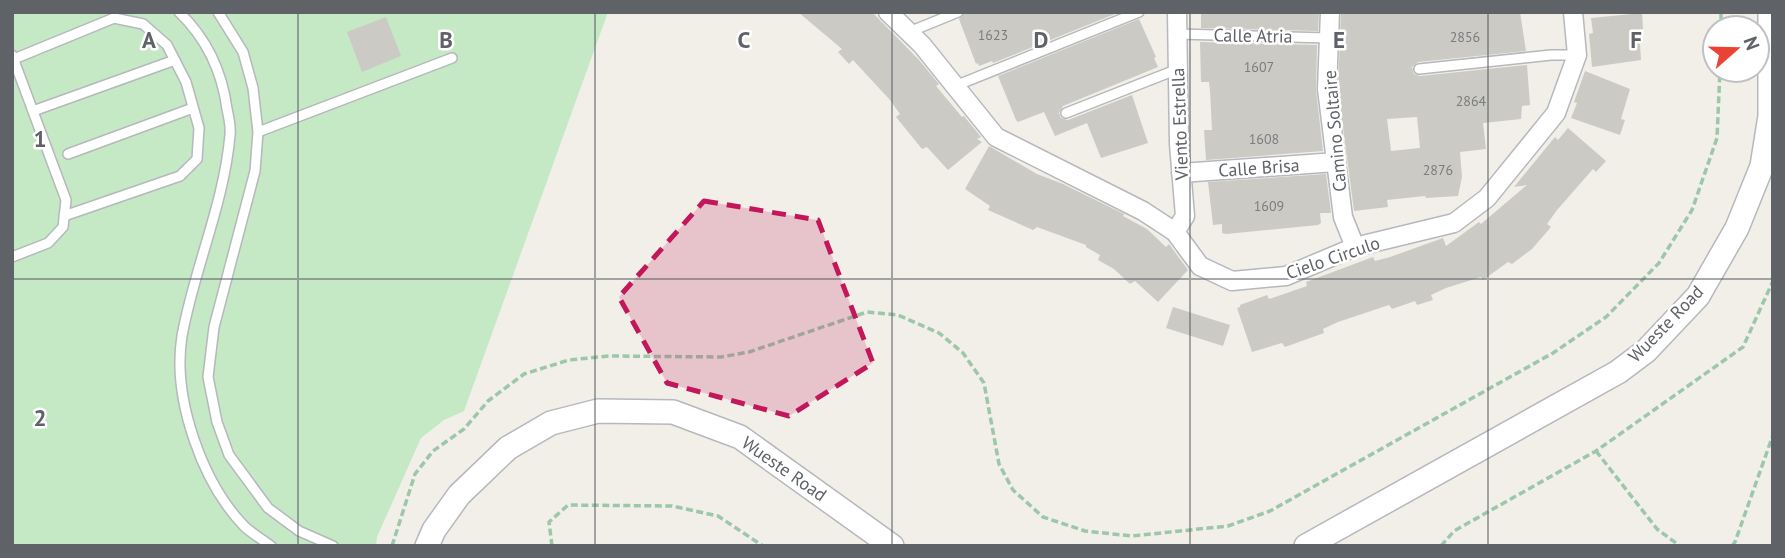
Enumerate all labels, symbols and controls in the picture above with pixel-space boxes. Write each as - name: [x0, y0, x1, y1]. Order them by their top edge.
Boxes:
- north arrow: [1701, 14, 1771, 84]
- street label: Calle Atria: [1213, 23, 1293, 48]
- text: A: [142, 25, 156, 54]
- text: B: [439, 25, 453, 54]
- text: C: [738, 25, 751, 54]
- text: D: [1034, 25, 1048, 54]
- text: E: [1333, 25, 1345, 54]
- text: F: [1630, 25, 1642, 54]
- house number: 1623: [978, 26, 1008, 44]
- house number: 2856: [1450, 28, 1480, 46]
- text: N: [1739, 33, 1765, 53]
- house number: 1607: [1244, 58, 1274, 76]
- street label: Viento Estrella: [1166, 67, 1193, 182]
- street label: Camino Soltaire: [1318, 69, 1351, 193]
- house number: 2864: [1456, 92, 1487, 110]
- text: 1: [33, 124, 47, 153]
- house number: 1608: [1249, 130, 1279, 148]
- street label: Calle Brisa: [1218, 153, 1300, 182]
- house number: 2876: [1423, 161, 1453, 179]
- house number: 1609: [1254, 197, 1284, 215]
- street label: Cielo Circulo: [1283, 231, 1383, 284]
- street label: Wueste Road: [1623, 280, 1708, 367]
- text: 2: [33, 403, 47, 432]
- street label: Wueste Road: [737, 431, 831, 506]

